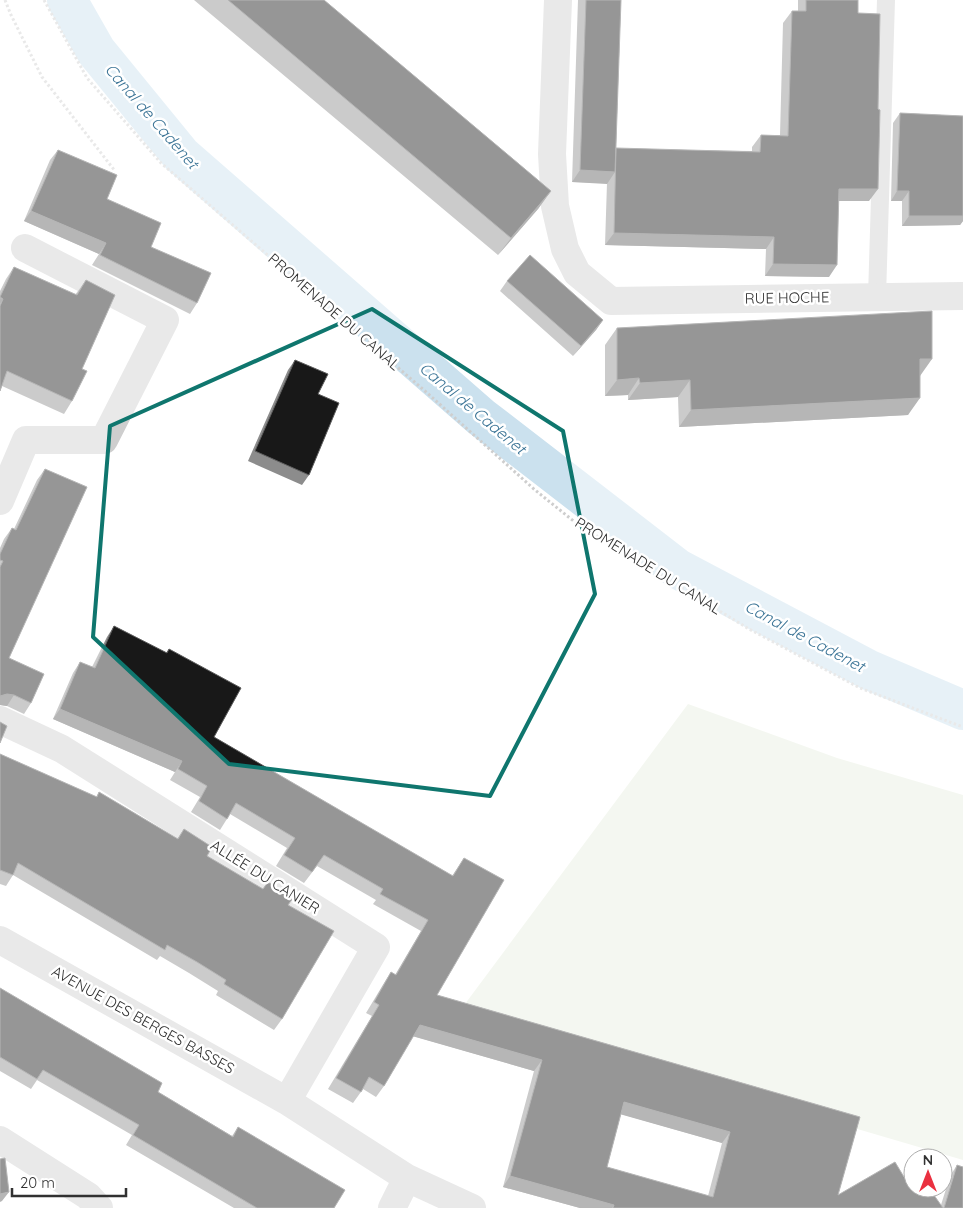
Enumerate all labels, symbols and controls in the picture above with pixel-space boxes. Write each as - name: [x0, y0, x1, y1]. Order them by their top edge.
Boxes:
- water label: Canal de Cadenet: [101, 59, 204, 174]
- street label: PROMENADE DU CANAL: [264, 249, 404, 374]
- street label: RUE HOCHE: [744, 287, 830, 308]
- water label: Canal de Cadenet: [416, 358, 532, 459]
- street label: PROMENADE DU CANAL: [572, 513, 725, 618]
- water label: Canal de Cadenet: [742, 596, 870, 677]
- street label: ALLÉE DU CANIER: [207, 835, 323, 918]
- street label: AVENUE DES BERGES BASSES: [49, 961, 238, 1078]
- north arrow: [903, 1148, 953, 1198]
- text: N: [923, 1151, 933, 1169]
- scale bar: [12, 1166, 126, 1198]
- text: 20 m: [20, 1173, 55, 1192]

